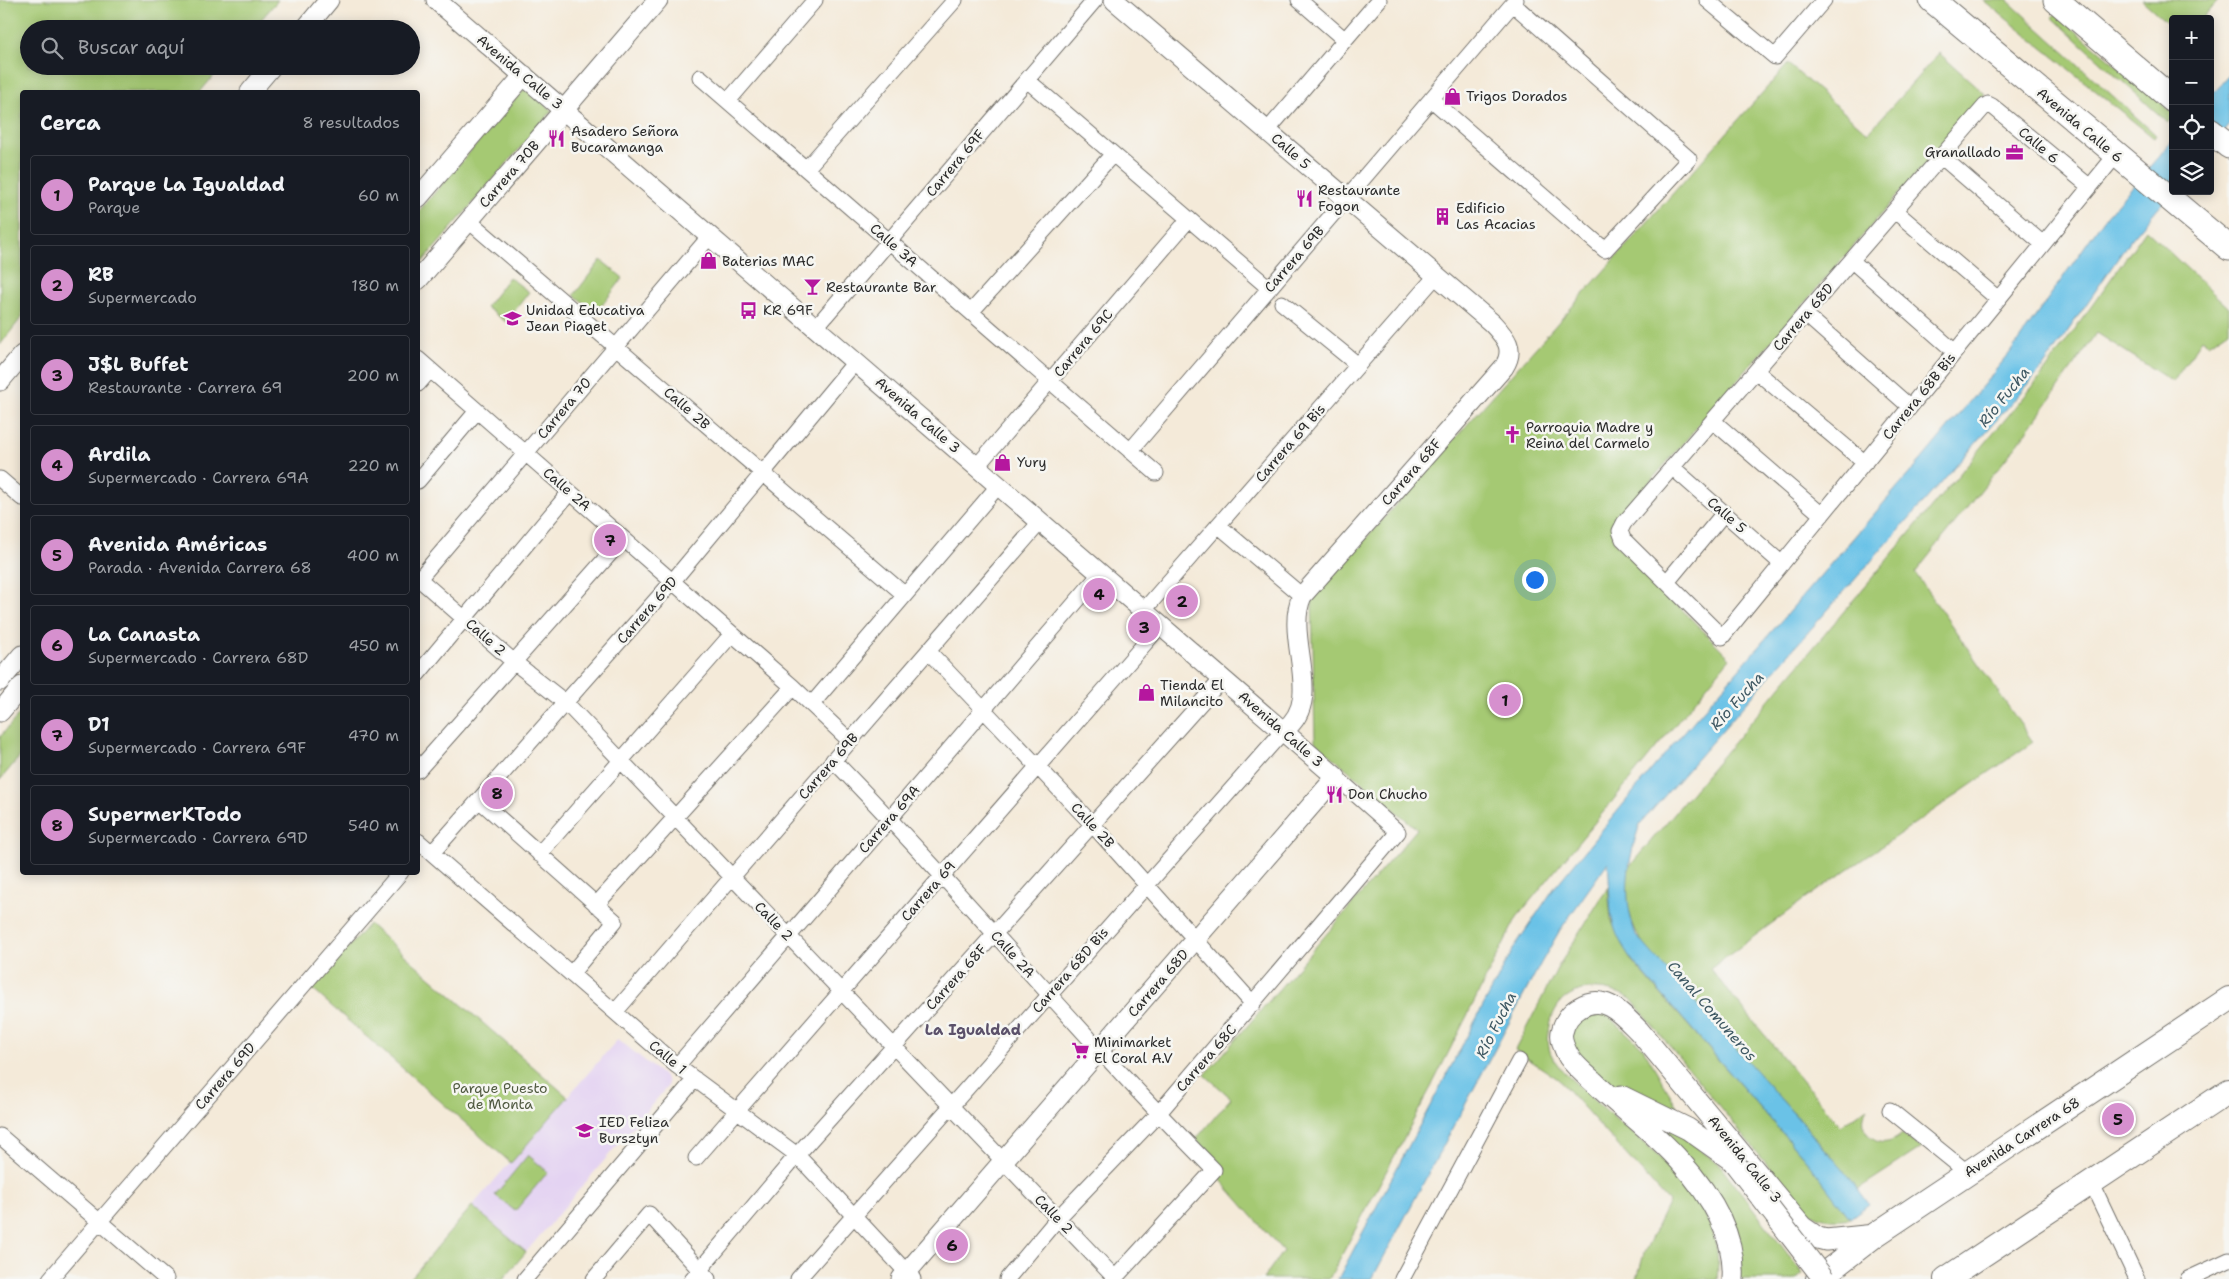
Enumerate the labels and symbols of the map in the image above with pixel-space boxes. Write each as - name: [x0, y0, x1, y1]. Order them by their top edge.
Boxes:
- street label: Avenida Calle 3: [473, 31, 567, 113]
- street label: Avenida Calle 6: [2033, 84, 2127, 166]
- shop icon: Trigos Dorados: [1442, 86, 1462, 106]
- place label: Trigos Dorados: [1466, 87, 1568, 105]
- place label: Asadero Señora Bucaramanga: [571, 122, 679, 156]
- street label: Calle 6: [2015, 123, 2063, 167]
- street label: Carrera 69F: [922, 126, 988, 200]
- restaurant icon: Asadero Señora Bucaramanga: [547, 129, 567, 149]
- street label: Calle 5: [1268, 129, 1314, 173]
- street label: Carrera 70B: [475, 137, 543, 211]
- office icon: Granallado: [2005, 142, 2025, 162]
- place label: Granallado: [1925, 143, 2001, 161]
- place label: Restaurante Fogon: [1318, 181, 1401, 215]
- restaurant icon: Restaurante Fogon: [1294, 188, 1314, 208]
- place label: Edificio Las Acacias: [1456, 199, 1536, 233]
- building icon: Edificio Las Acacias: [1432, 206, 1452, 226]
- street label: Calle 3A: [866, 219, 922, 271]
- street label: Carrera 69B: [1260, 222, 1328, 296]
- shop icon: Baterias MAC: [698, 251, 718, 271]
- place label: Baterias MAC: [722, 252, 814, 270]
- bar icon: Restaurante Bar: [802, 277, 822, 297]
- place label: Restaurante Bar: [826, 278, 937, 296]
- street label: Carrera 68D: [1769, 279, 1837, 355]
- bus stop icon: KR 69F: [739, 300, 759, 320]
- place label: Unidad Educativa Jean Piaget: [526, 301, 645, 335]
- place label: KR 69F: [763, 301, 813, 319]
- street label: Carrera 69C: [1049, 305, 1117, 381]
- school or university icon: Unidad Educativa Jean Piaget: [502, 308, 522, 328]
- street label: Carrera 68B Bis: [1878, 349, 1960, 443]
- water label: Río Fucha: [1974, 363, 2034, 431]
- street label: Carrera 70: [533, 373, 595, 443]
- street label: Avenida Calle 3: [872, 373, 964, 457]
- street label: Calle 2B: [660, 383, 714, 433]
- street label: Carrera 69 Bis: [1251, 400, 1329, 486]
- place label: Parroquia Madre y Reina del Carmelo: [1526, 418, 1653, 452]
- church icon: Parroquia Madre y Reina del Carmelo: [1502, 425, 1522, 445]
- street label: Carrera 68F: [1377, 435, 1445, 509]
- shop icon: Yury: [993, 452, 1013, 472]
- place label: Yury: [1017, 453, 1047, 471]
- street label: Calle 2A: [539, 463, 595, 515]
- street label: Calle 5: [1704, 493, 1750, 537]
- pin: 7: [594, 521, 626, 559]
- your location: [1522, 567, 1548, 593]
- street label: Carrera 69D: [613, 573, 681, 647]
- pin: 4: [1083, 575, 1115, 613]
- pin: 2: [1166, 582, 1198, 620]
- pin: 3: [1128, 608, 1160, 646]
- street label: Calle 2: [462, 615, 510, 659]
- water label: Río Fucha: [1706, 668, 1768, 734]
- place label: Tienda El Milancito: [1160, 676, 1224, 710]
- pin: 1: [1489, 681, 1521, 719]
- shop icon: Tienda El Milancito: [1136, 683, 1156, 703]
- street label: Avenida Calle 3: [1235, 687, 1327, 771]
- street label: Carrera 69B: [794, 729, 862, 803]
- pin: 8: [481, 774, 513, 812]
- street label: Carrera 69A: [854, 781, 924, 857]
- restaurant icon: Don Chucho: [1324, 784, 1344, 804]
- place label: Don Chucho: [1348, 785, 1428, 803]
- street label: Calle 2B: [1067, 798, 1119, 852]
- street label: Carrera 69: [897, 857, 959, 925]
- street label: Calle 2: [751, 898, 797, 944]
- street label: Carrera 68D Bis: [1028, 923, 1112, 1017]
- street label: Calle 2A: [987, 927, 1039, 981]
- street label: Carrera 68F: [922, 940, 990, 1014]
- street label: Carrera 68D: [1124, 945, 1192, 1021]
- water label: Canal Comuneros: [1663, 957, 1761, 1065]
- water label: Río Fucha: [1471, 989, 1521, 1061]
- district label: La Igualdad: [925, 1020, 1021, 1040]
- street label: Carrera 68C: [1172, 1021, 1240, 1095]
- place label: Minimarket El Coral A.V: [1094, 1033, 1173, 1067]
- street label: Calle 1: [645, 1036, 691, 1078]
- street label: Carrera 69D: [191, 1039, 259, 1113]
- supermarket icon: Minimarket El Coral A.V: [1070, 1040, 1090, 1060]
- park label: Parque Puesto de Monta: [453, 1079, 547, 1113]
- street label: Avenida Carrera 68: [1961, 1093, 2083, 1181]
- pin: 5: [2102, 1100, 2134, 1138]
- street label: Avenida Calle 3: [1704, 1112, 1786, 1206]
- place label: IED Feliza Bursztyn: [599, 1113, 669, 1147]
- school or university icon: IED Feliza Bursztyn: [575, 1120, 595, 1140]
- street label: Calle 2: [1031, 1191, 1077, 1237]
- pin: 6: [936, 1226, 968, 1264]

